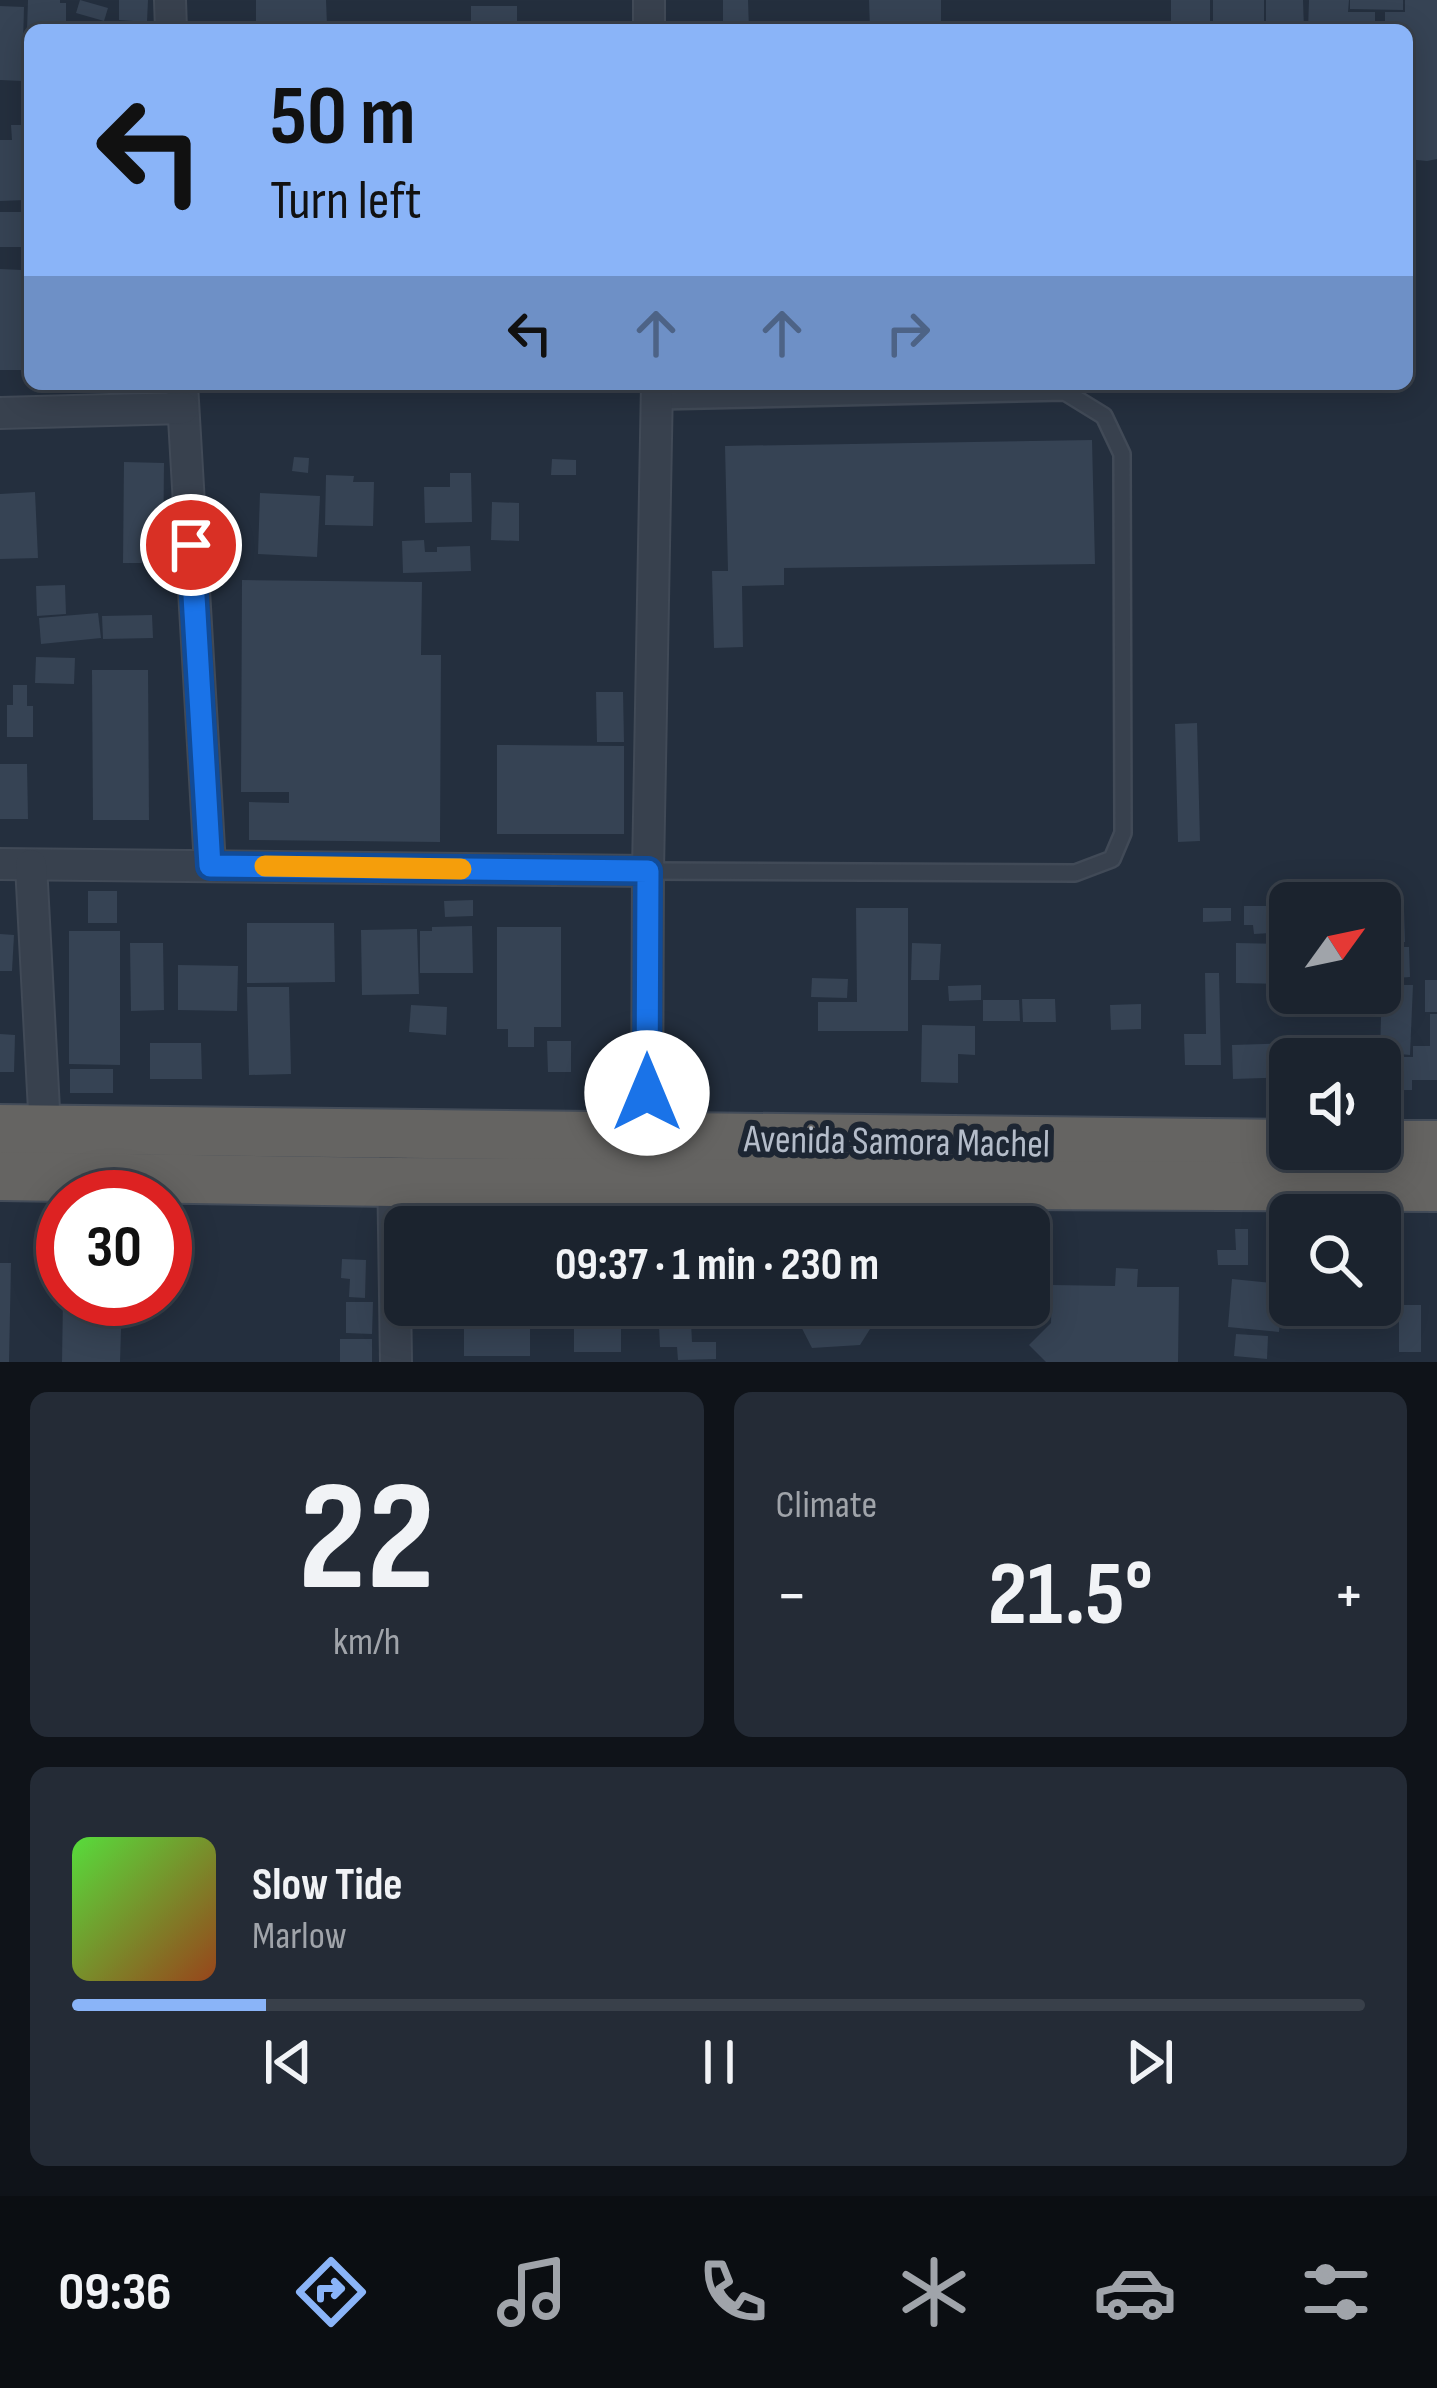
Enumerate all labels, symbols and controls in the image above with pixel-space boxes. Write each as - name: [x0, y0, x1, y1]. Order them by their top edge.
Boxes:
- text: 50 m: [270, 67, 416, 168]
- icon: left: [72, 72, 228, 228]
- text: Turn left: [270, 169, 422, 234]
- icon: left: [497, 300, 563, 366]
- icon: ahead: [623, 300, 689, 366]
- icon: ahead: [749, 300, 815, 366]
- icon: right: [875, 300, 941, 366]
- pin: [140, 494, 242, 596]
- icon: arrive: [158, 512, 224, 578]
- north arrow: [1269, 882, 1401, 1014]
- map controls: [1269, 882, 1401, 1326]
- position arrow: [584, 1030, 710, 1156]
- button: sound: [1269, 1038, 1401, 1170]
- street label: Avenida Samora Machel: [742, 1116, 1050, 1169]
- speed limit sign: 30: [36, 1170, 192, 1326]
- button: search: [1269, 1194, 1401, 1326]
- text: 09:37 · 1 min · 230 m: [555, 1238, 879, 1293]
- text: 22: [298, 1447, 435, 1634]
- text: Climate: [776, 1482, 877, 1529]
- text: 21.5°: [988, 1542, 1153, 1650]
- text: −: [776, 1557, 808, 1636]
- text: +: [1333, 1557, 1365, 1636]
- text: km/h: [333, 1619, 400, 1666]
- text: Slow Tide: [252, 1858, 403, 1913]
- text: Marlow: [252, 1913, 347, 1960]
- icon: previous: [255, 2029, 321, 2095]
- icon: pause: [686, 2029, 752, 2095]
- icon: next: [1117, 2029, 1183, 2095]
- icon: directions: [289, 2250, 373, 2334]
- icon: music: [490, 2250, 574, 2334]
- icon: phone: [691, 2250, 775, 2334]
- icon: climate: [892, 2250, 976, 2334]
- icon: car: [1093, 2250, 1177, 2334]
- icon: filters: [1294, 2250, 1378, 2334]
- text: 09:36: [59, 2260, 172, 2325]

